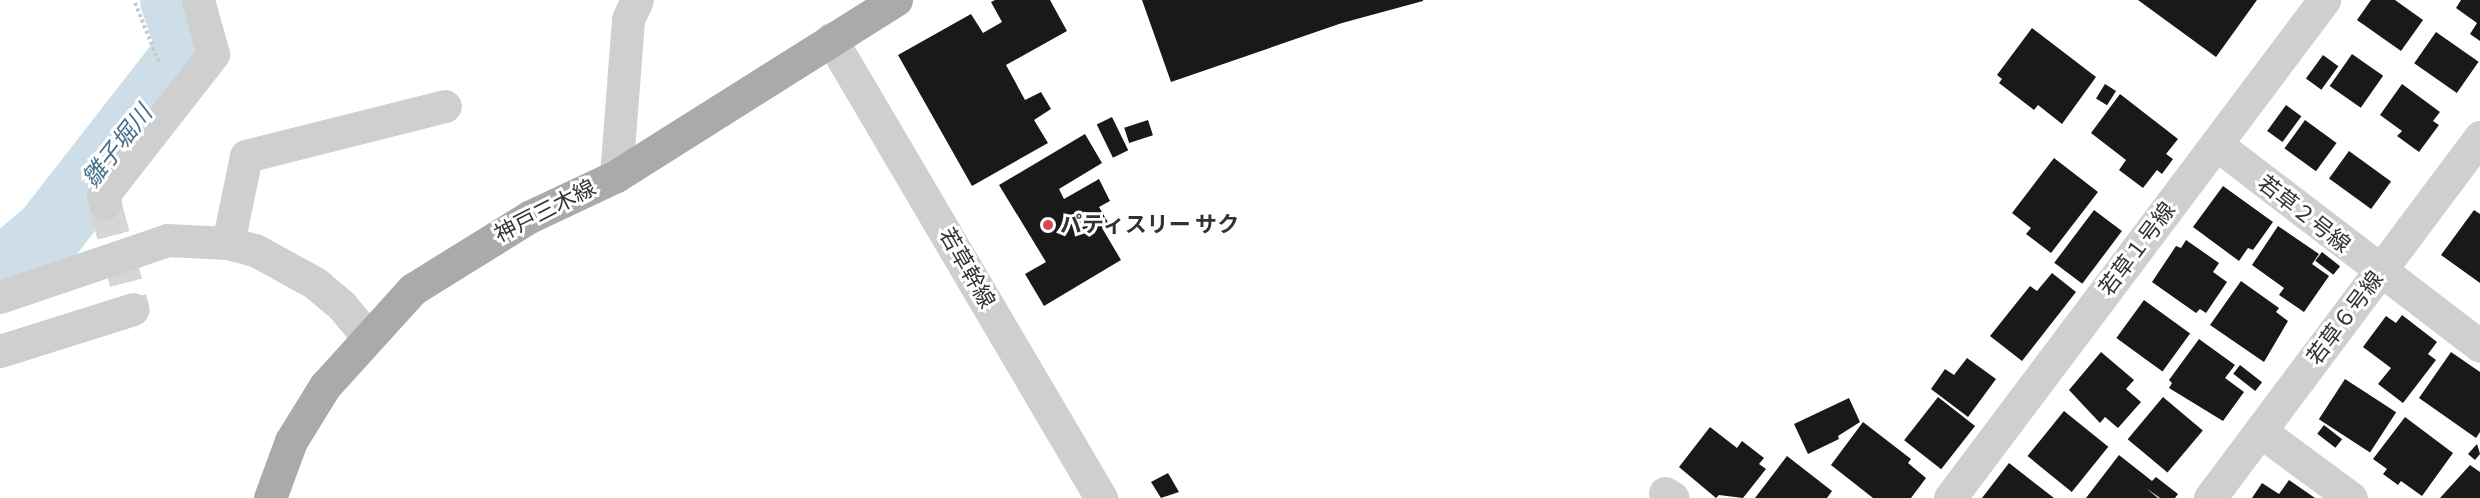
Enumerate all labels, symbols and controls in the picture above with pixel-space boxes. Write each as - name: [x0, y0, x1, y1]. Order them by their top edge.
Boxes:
- water label: 雛子堀川: [76, 99, 158, 193]
- street label: 若草２号線: [2253, 170, 2355, 258]
- street label: 神戸三木線: [490, 174, 600, 248]
- street label: 若草１号線: [2093, 197, 2181, 301]
- place label: パティスリー サク: [1060, 212, 1241, 238]
- marker: パティスリー サク: [1041, 218, 1055, 232]
- street label: 若草幹線: [934, 223, 1000, 313]
- street label: 若草６号線: [2301, 266, 2389, 370]

